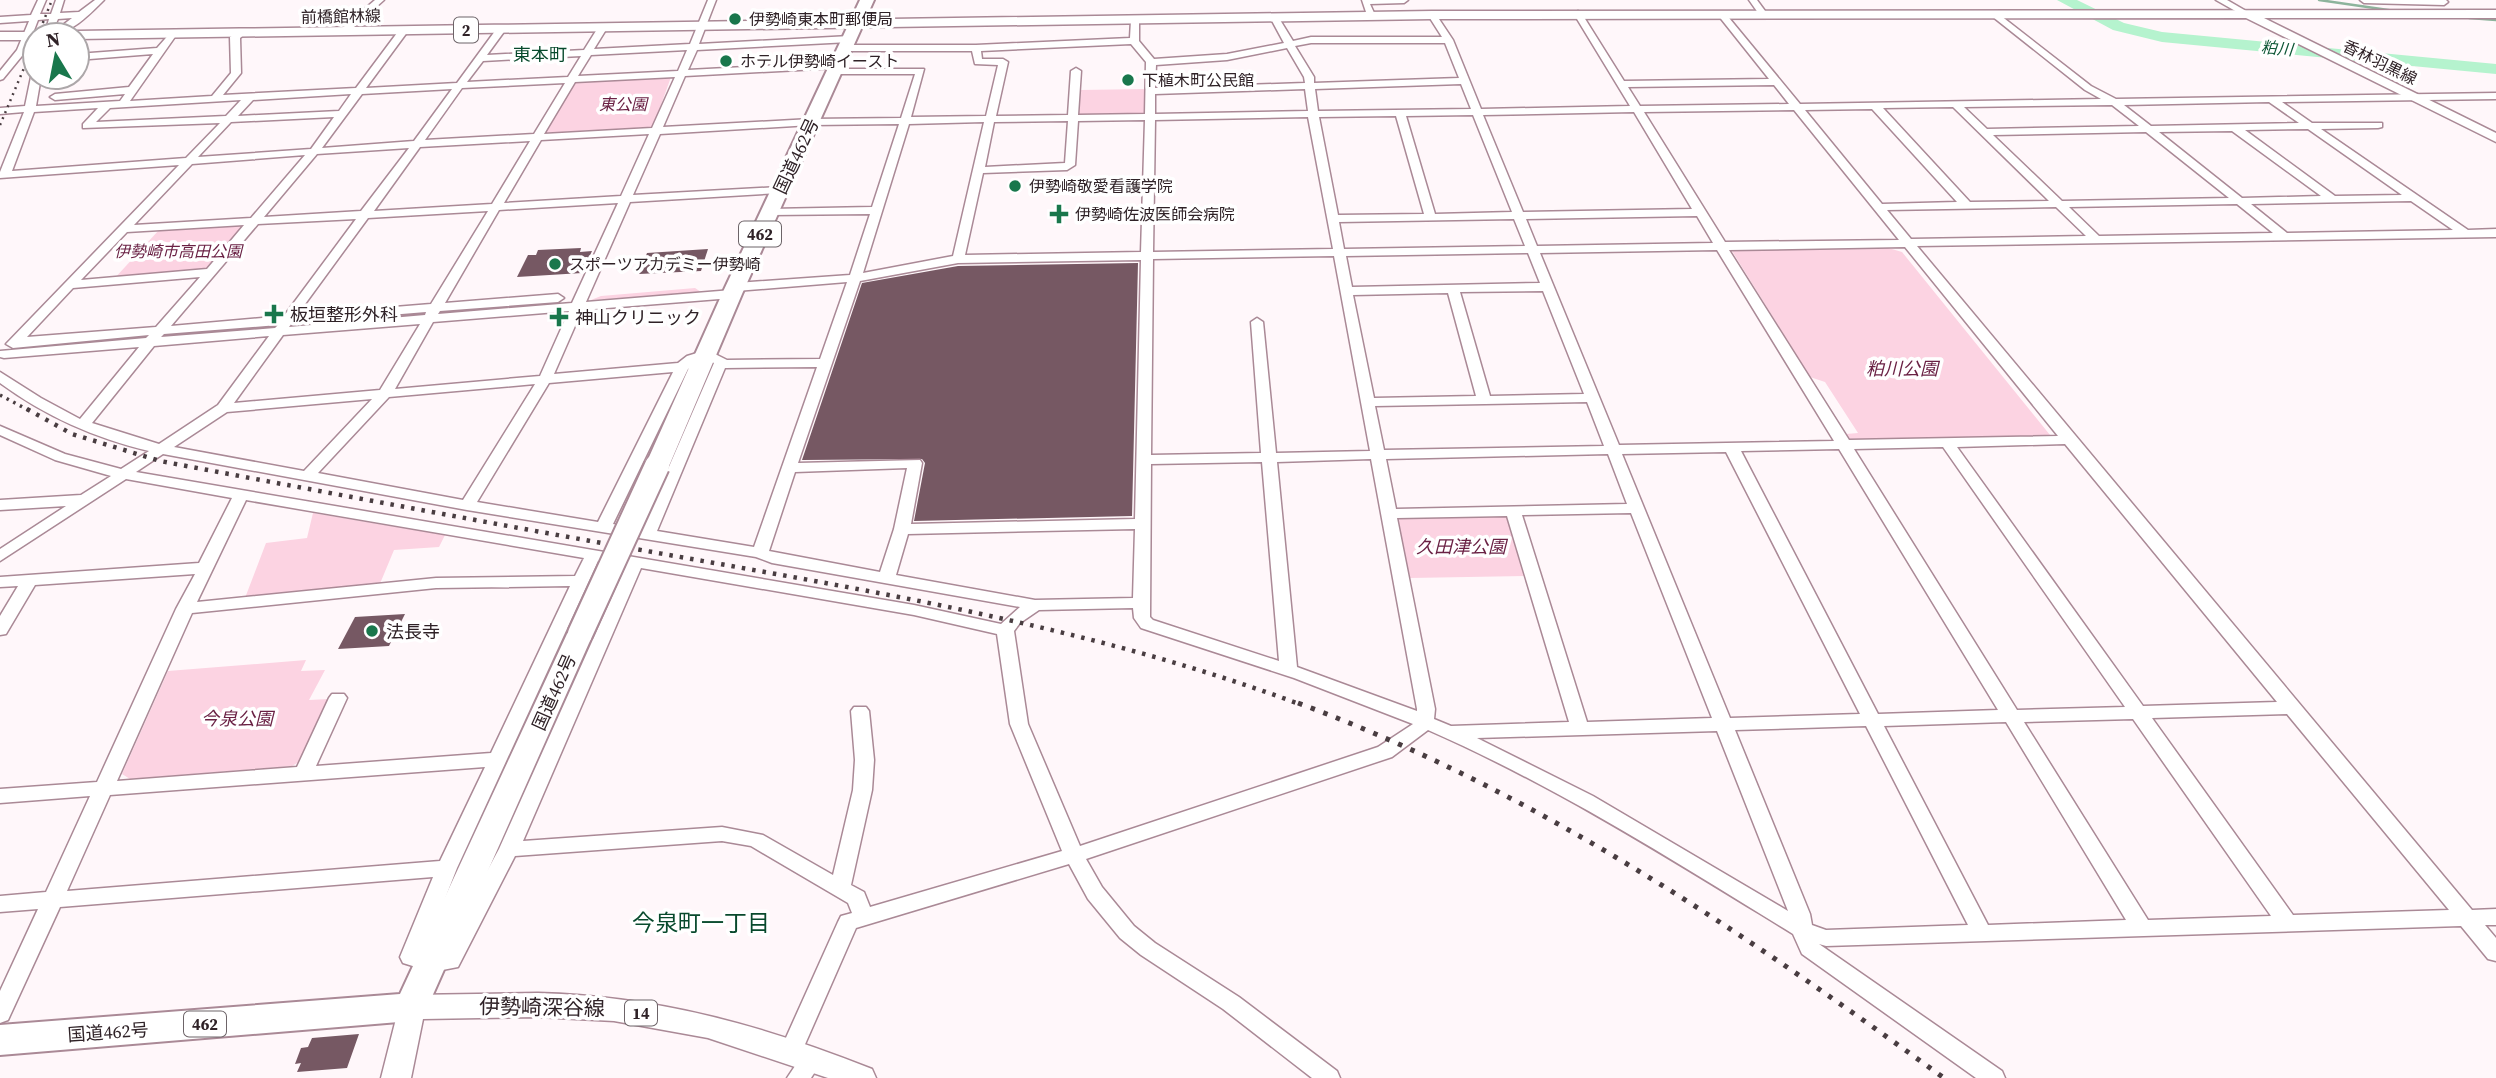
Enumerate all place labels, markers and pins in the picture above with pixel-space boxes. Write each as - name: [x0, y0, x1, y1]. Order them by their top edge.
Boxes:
- place label: 伊勢崎東本町郵便局: [749, 8, 893, 30]
- marker: 伊勢崎東本町郵便局: [727, 11, 743, 27]
- place label: ホテル伊勢崎イースト: [740, 50, 899, 72]
- marker: ホテル伊勢崎イースト: [718, 53, 734, 69]
- place label: 下植木町公民館: [1142, 69, 1254, 91]
- marker: 下植木町公民館: [1120, 72, 1136, 88]
- place label: 伊勢崎敬愛看護学院: [1029, 175, 1173, 197]
- marker: 伊勢崎敬愛看護学院: [1007, 178, 1023, 194]
- place label: 伊勢崎佐波医師会病院: [1075, 203, 1235, 225]
- marker: 伊勢崎佐波医師会病院: [1049, 204, 1069, 224]
- place label: スポーツアカデミー伊勢崎: [569, 253, 761, 275]
- marker: スポーツアカデミー伊勢崎: [547, 256, 563, 272]
- place label: 板垣整形外科: [290, 302, 398, 327]
- marker: 板垣整形外科: [264, 304, 284, 324]
- place label: 神山クリニック: [575, 305, 701, 330]
- marker: 神山クリニック: [549, 307, 569, 327]
- place label: 法長寺: [386, 619, 440, 644]
- marker: 法長寺: [364, 623, 380, 639]

